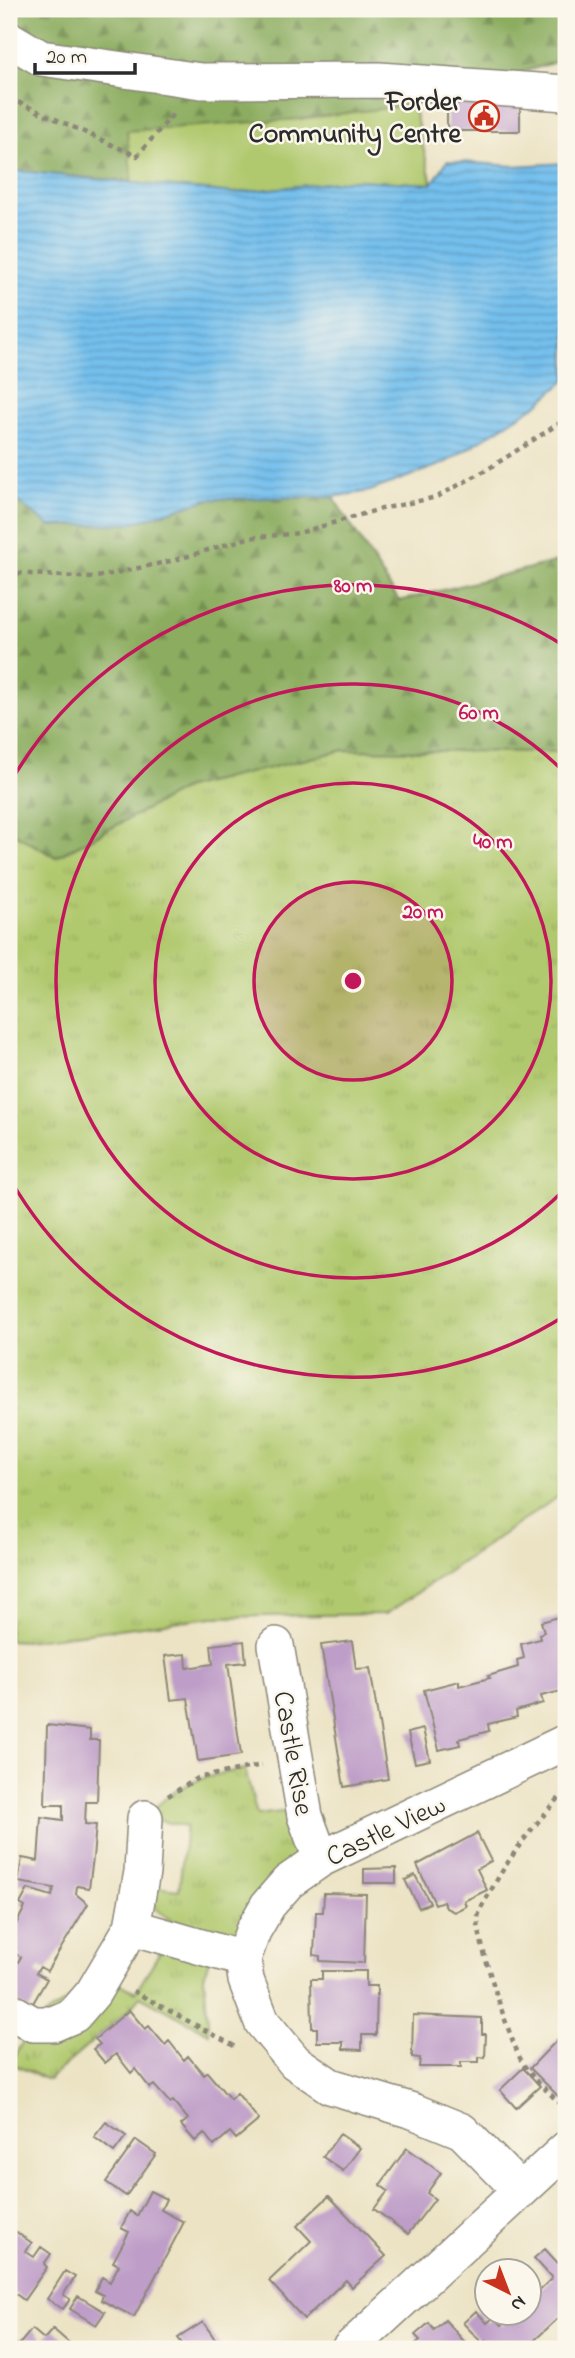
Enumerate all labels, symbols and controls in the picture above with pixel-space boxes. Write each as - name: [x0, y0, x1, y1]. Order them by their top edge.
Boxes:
- scale bar: [35, 32, 135, 76]
- text: 20 m: [46, 43, 87, 73]
- place label: Forder Community Centre: [249, 83, 462, 156]
- public building icon: Forder Community Centre: [467, 99, 501, 133]
- text: 80 m: [333, 572, 372, 602]
- text: 60 m: [459, 699, 499, 729]
- text: 40 m: [473, 828, 513, 858]
- text: 20 m: [401, 898, 444, 928]
- centre of rings: [341, 969, 365, 993]
- street label: Castle Rise: [260, 1688, 323, 1820]
- street label: Castle View: [320, 1785, 453, 1879]
- north arrow: [474, 2256, 544, 2326]
- text: N: [504, 2288, 532, 2317]

